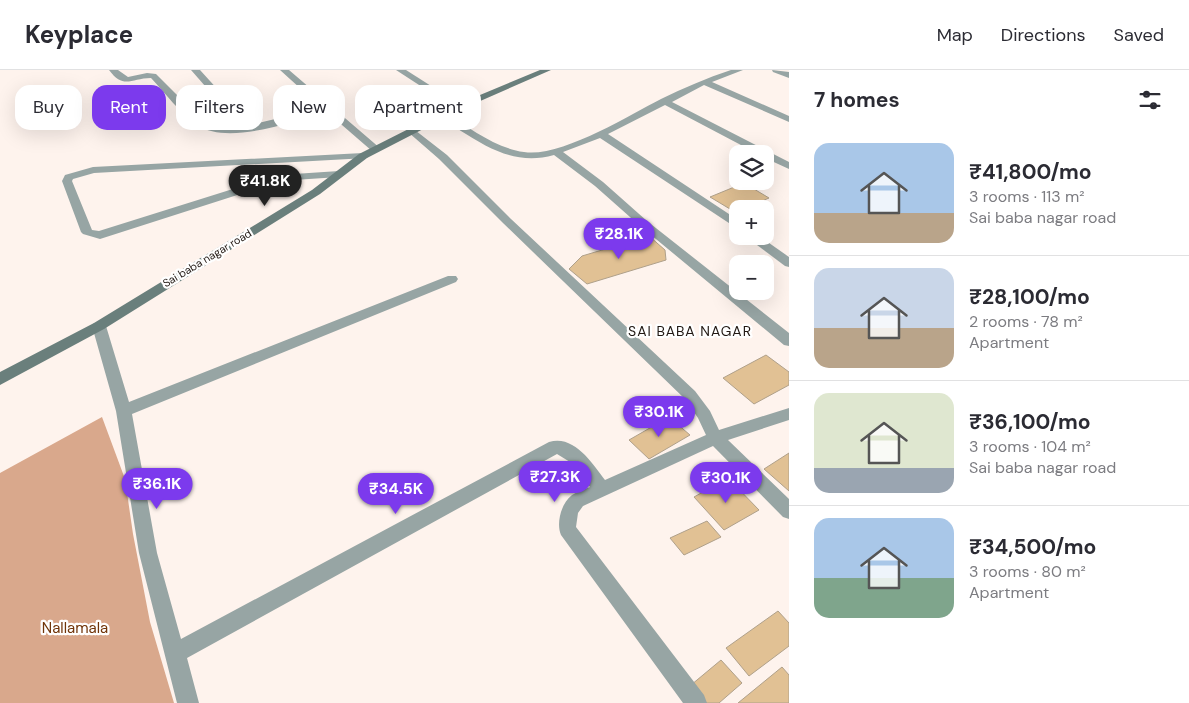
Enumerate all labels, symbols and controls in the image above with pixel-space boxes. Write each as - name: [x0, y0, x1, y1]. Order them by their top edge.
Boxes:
- text: Keyplace: [25, 19, 133, 50]
- text: Map: [937, 23, 973, 47]
- text: Directions: [1001, 23, 1086, 47]
- text: Saved: [1114, 23, 1164, 47]
- chip: Buy: [15, 85, 82, 130]
- chip: Rent: [92, 85, 166, 130]
- chip: Filters: [176, 85, 263, 130]
- chip: New: [273, 85, 345, 130]
- chip: Apartment: [355, 85, 481, 130]
- text: 7 homes: [814, 86, 900, 114]
- icon: filters: [1136, 86, 1164, 114]
- map controls: [729, 145, 774, 300]
- button: layers: [729, 145, 774, 190]
- text: ₹41,800/mo: [969, 158, 1092, 186]
- icon: home: [854, 163, 914, 223]
- pin: ₹41.8K: [224, 164, 306, 207]
- text: ₹41.8K: [240, 170, 290, 191]
- text: 3 rooms · 113 m²: [969, 186, 1085, 207]
- button: +: [729, 200, 774, 245]
- text: Sai baba nagar road: [969, 207, 1116, 228]
- pin: ₹28.1K: [578, 218, 660, 260]
- text: ₹28.1K: [595, 223, 643, 244]
- street label: Sai baba nagar road: [160, 226, 254, 290]
- button: −: [729, 255, 774, 300]
- text: ₹28,100/mo: [969, 283, 1090, 311]
- icon: home: [854, 288, 914, 348]
- text: 2 rooms · 78 m²: [969, 311, 1083, 332]
- district label: SAI BABA NAGAR: [628, 322, 752, 340]
- text: Apartment: [969, 332, 1049, 353]
- pin: ₹30.1K: [618, 396, 700, 438]
- text: ₹30.1K: [634, 401, 684, 422]
- text: ₹36,100/mo: [969, 408, 1091, 436]
- icon: home: [854, 413, 914, 473]
- text: 3 rooms · 104 m²: [969, 436, 1091, 457]
- text: Sai baba nagar road: [969, 457, 1116, 478]
- pin: ₹27.3K: [514, 460, 596, 503]
- pin: ₹30.1K: [685, 462, 767, 504]
- text: ₹27.3K: [530, 466, 580, 487]
- text: ₹30.1K: [701, 467, 751, 488]
- pin: ₹36.1K: [116, 468, 198, 510]
- pin: ₹34.5K: [355, 472, 437, 515]
- text: ₹36.1K: [133, 473, 181, 494]
- text: ₹34.5K: [369, 478, 423, 499]
- text: ₹34,500/mo: [969, 533, 1096, 561]
- icon: home: [854, 538, 914, 598]
- text: 3 rooms · 80 m²: [969, 561, 1086, 582]
- text: Apartment: [969, 582, 1049, 603]
- park label: Nallamala: [42, 618, 108, 638]

